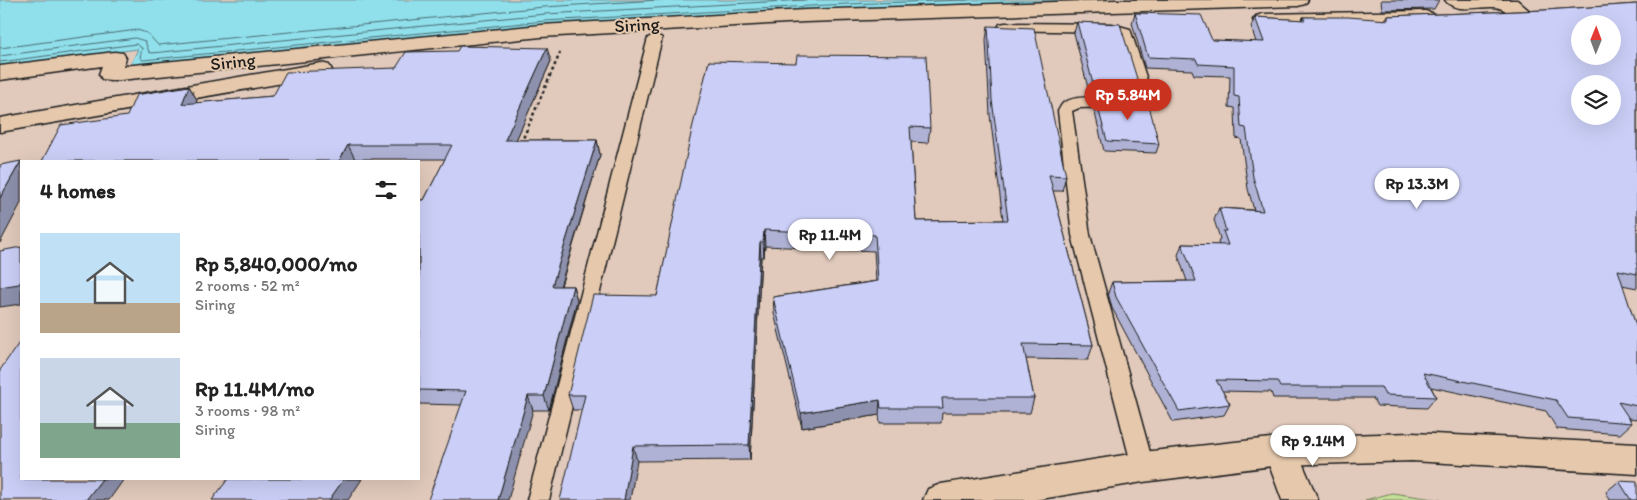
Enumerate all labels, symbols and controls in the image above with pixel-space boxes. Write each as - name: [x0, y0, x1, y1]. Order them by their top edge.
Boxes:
- street label: Siring: [614, 13, 661, 37]
- north arrow: [1571, 15, 1621, 65]
- map controls: [1571, 15, 1621, 125]
- street label: Siring: [209, 49, 257, 75]
- button: layers: [1571, 75, 1621, 125]
- pin: Rp 5.84M: [1076, 78, 1180, 121]
- text: Rp 5.84M: [1095, 85, 1161, 104]
- pin: Rp 13.3M: [1365, 168, 1469, 210]
- text: Rp 13.3M: [1385, 174, 1449, 193]
- icon: filters: [372, 176, 400, 204]
- text: 4 homes: [40, 178, 116, 203]
- pin: Rp 11.4M: [778, 218, 882, 261]
- text: Rp 11.4M: [799, 225, 861, 244]
- text: Rp 5,840,000/mo: [195, 251, 358, 276]
- icon: home: [80, 253, 140, 313]
- text: 2 rooms · 52 m²: [195, 276, 300, 295]
- text: Siring: [195, 295, 235, 314]
- text: Rp 11.4M/mo: [195, 376, 314, 401]
- icon: home: [80, 378, 140, 438]
- text: 3 rooms · 98 m²: [195, 401, 300, 420]
- text: Siring: [195, 420, 235, 439]
- pin: Rp 9.14M: [1261, 424, 1365, 467]
- text: Rp 9.14M: [1281, 431, 1345, 450]

